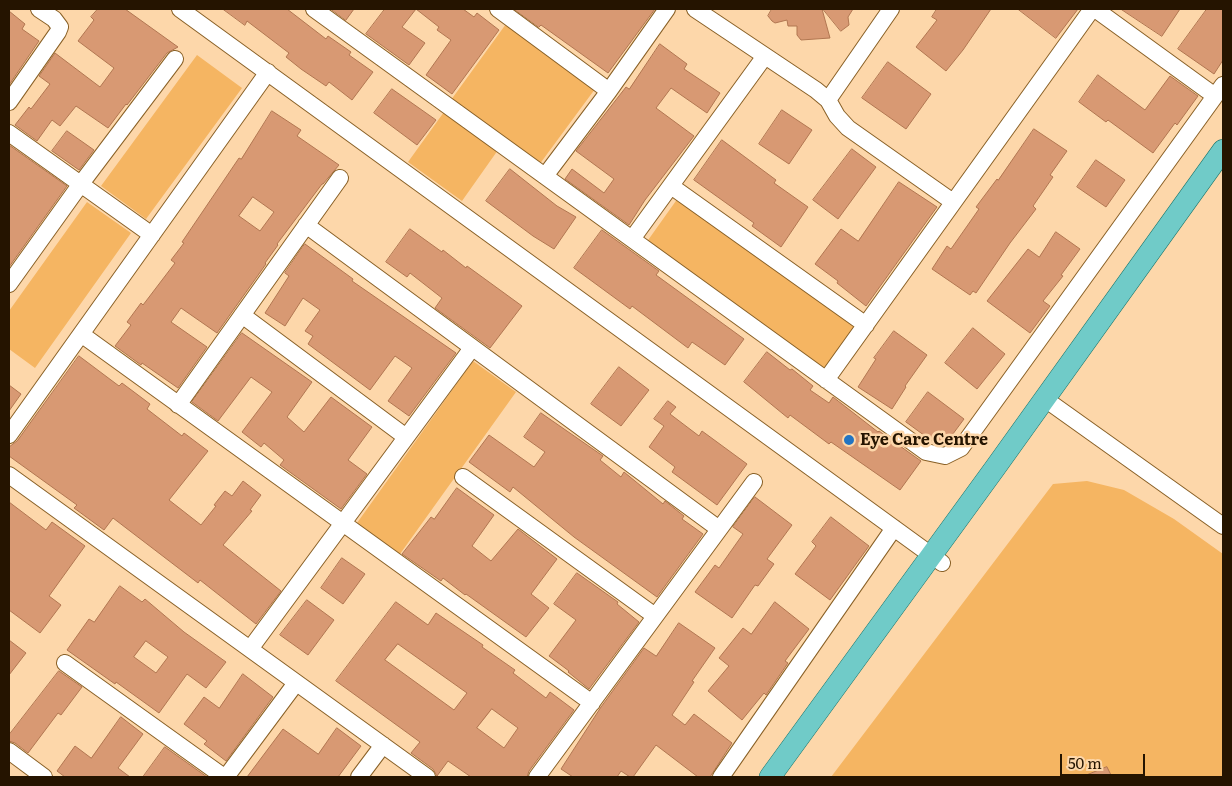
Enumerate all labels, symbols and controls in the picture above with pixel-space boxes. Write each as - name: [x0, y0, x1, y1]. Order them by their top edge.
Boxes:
- place label: Eye Care Centre: [860, 430, 988, 450]
- marker: Eye Care Centre: [842, 433, 856, 447]
- scale bar: [1062, 744, 1147, 776]
- text: 50 m: [1068, 751, 1102, 774]

